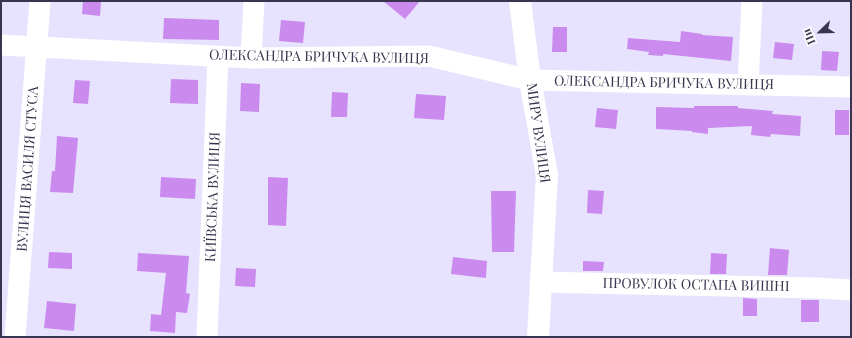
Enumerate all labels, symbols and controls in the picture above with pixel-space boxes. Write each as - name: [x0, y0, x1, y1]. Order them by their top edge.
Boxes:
- north arrow: [800, 12, 840, 52]
- text: Пн: [799, 27, 818, 47]
- street label: ОЛЕКСАНДРА БРИЧУКА ВУЛИЦЯ: [209, 47, 429, 67]
- street label: ОЛЕКСАНДРА БРИЧУКА ВУЛИЦЯ: [554, 73, 774, 93]
- street label: МИРУ ВУЛИЦЯ: [523, 82, 553, 184]
- street label: ВУЛИЦЯ ВАСИЛЯ СТУСА: [14, 86, 42, 252]
- street label: КИЇВСЬКА ВУЛИЦЯ: [202, 132, 224, 262]
- street label: ПРОВУЛОК ОСТАПА ВИШНІ: [602, 275, 790, 295]

